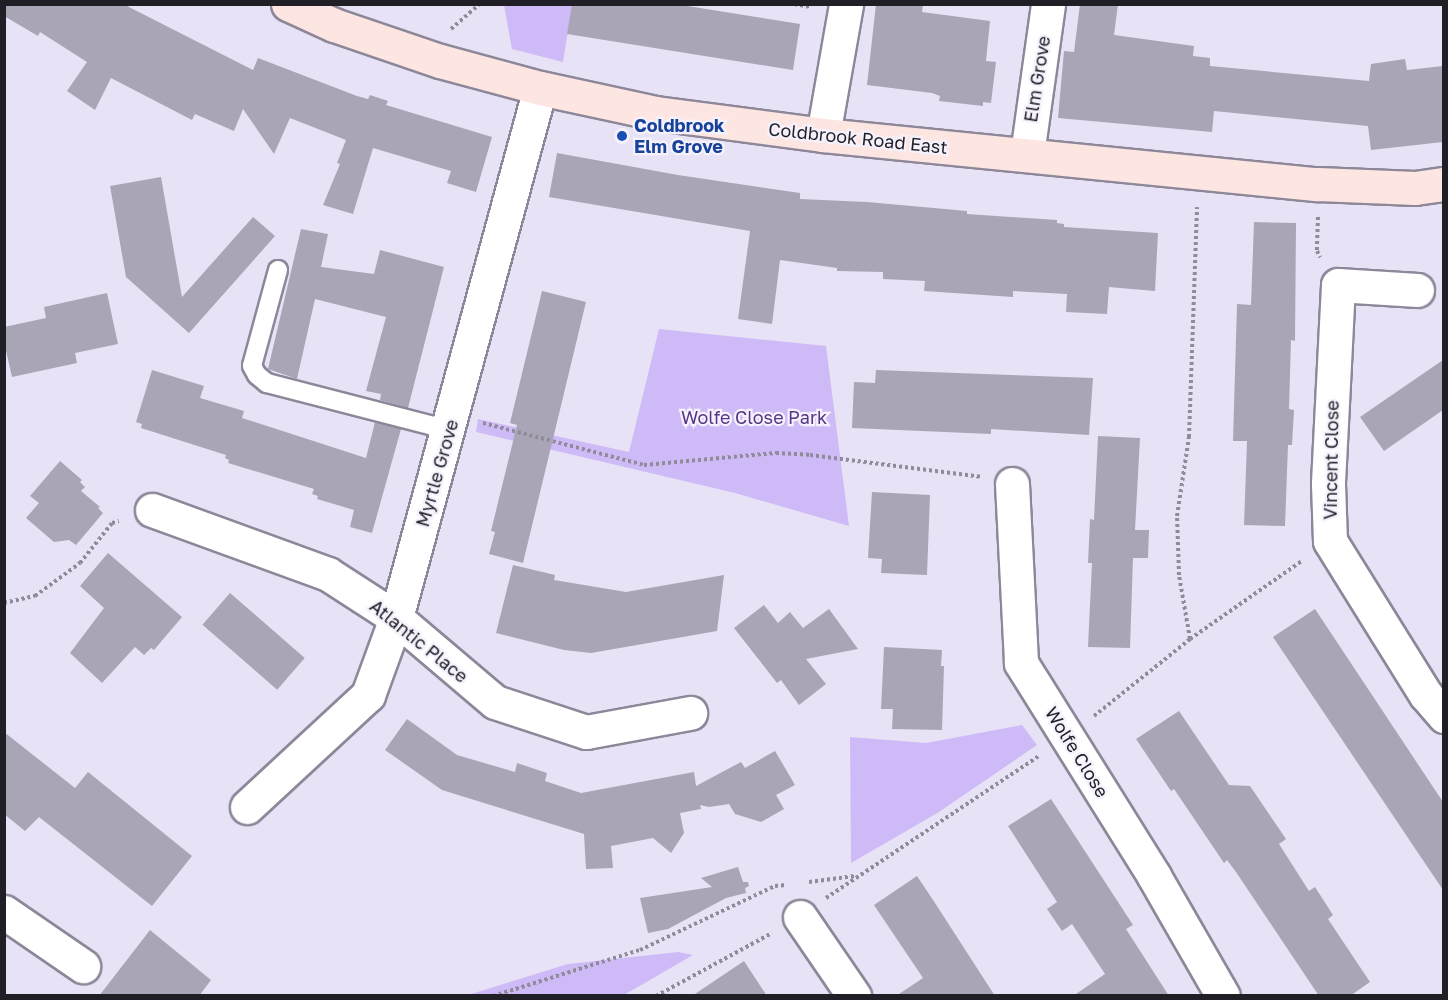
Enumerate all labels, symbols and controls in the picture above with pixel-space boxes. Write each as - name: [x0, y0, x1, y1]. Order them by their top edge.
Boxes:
- street label: Elm Grove: [1020, 34, 1054, 124]
- place label: Coldbrook Elm Grove: [634, 115, 724, 158]
- street label: Coldbrook Road East: [767, 118, 949, 158]
- marker: Coldbrook Elm Grove: [615, 129, 629, 143]
- street label: Vincent Close: [1319, 400, 1343, 520]
- park label: Wolfe Close Park: [681, 406, 827, 428]
- street label: Myrtle Grove: [411, 417, 463, 529]
- street label: Atlantic Place: [366, 595, 472, 687]
- street label: Wolfe Close: [1041, 703, 1113, 801]

